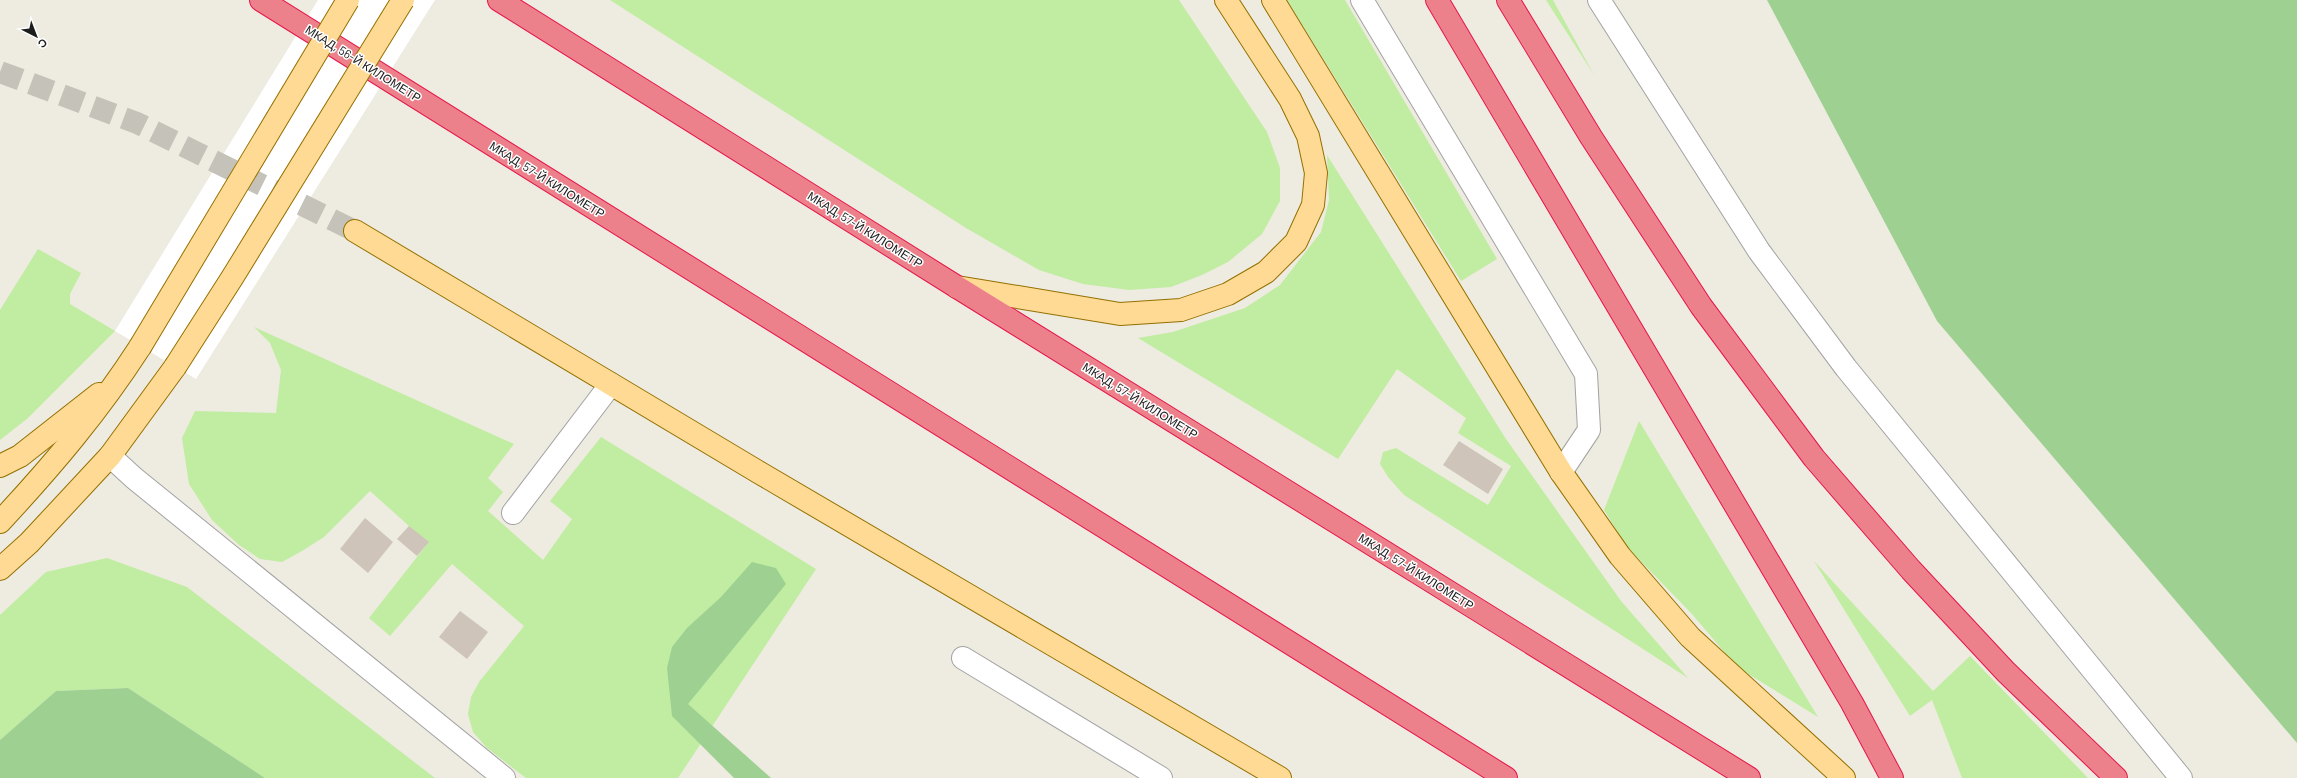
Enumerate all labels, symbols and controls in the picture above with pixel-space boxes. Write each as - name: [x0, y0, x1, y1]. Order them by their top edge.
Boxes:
- north arrow: [16, 16, 56, 56]
- street label: МКАД, 56-Й КИЛОМЕТР: [303, 22, 424, 105]
- text: С: [36, 36, 50, 51]
- street label: МКАД, 57-Й КИЛОМЕТР: [487, 138, 608, 221]
- street label: МКАД, 57-Й КИЛОМЕТР: [805, 188, 926, 271]
- street label: МКАД, 57-Й КИЛОМЕТР: [1080, 359, 1201, 442]
- street label: МКАД, 57-Й КИЛОМЕТР: [1356, 530, 1477, 613]

